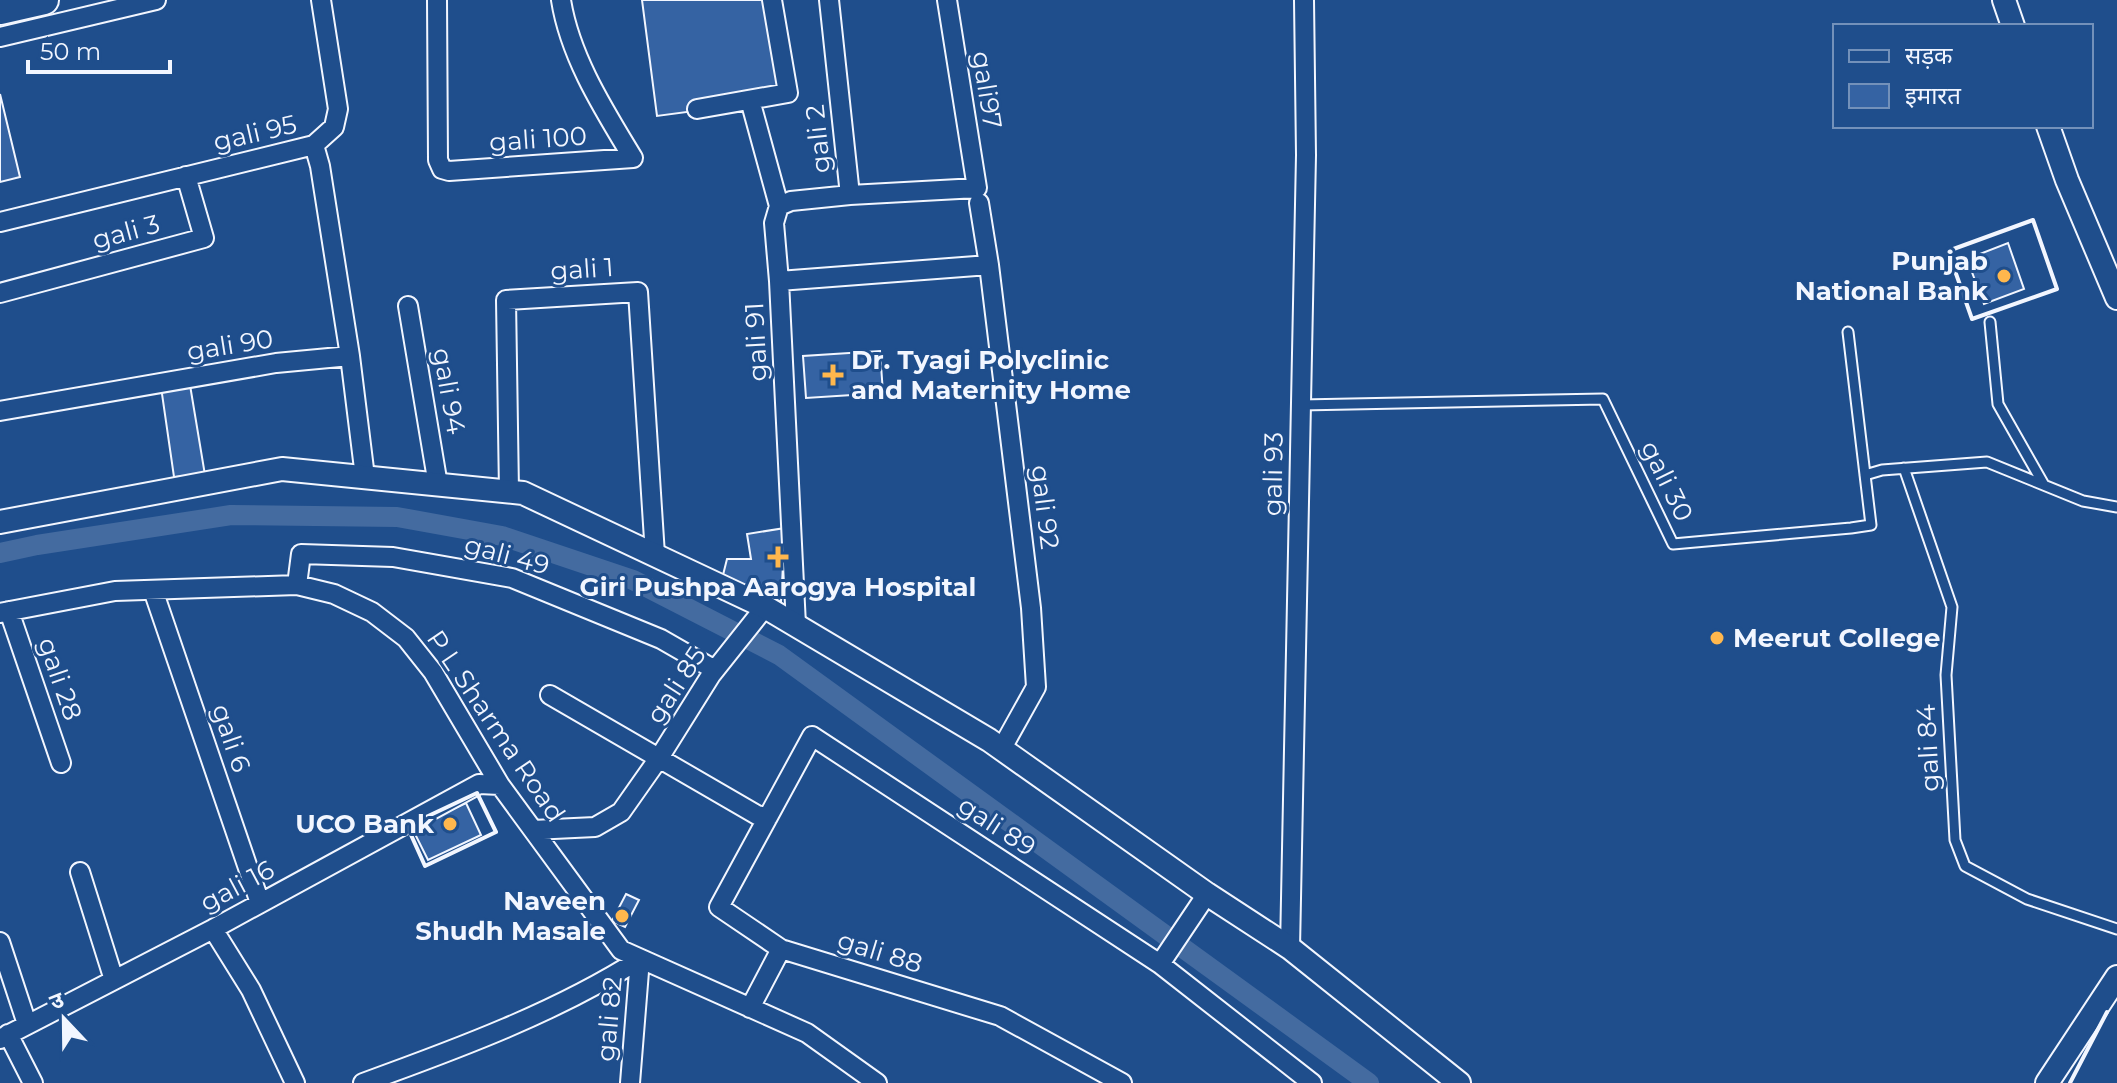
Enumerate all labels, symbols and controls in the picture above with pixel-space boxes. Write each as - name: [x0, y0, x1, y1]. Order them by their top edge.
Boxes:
- scale bar: [28, 24, 170, 74]
- legend: [1833, 24, 2093, 128]
- text: 50 m: [40, 37, 101, 66]
- text: सड़क: [1905, 41, 1953, 70]
- street label: gali97: [965, 49, 1009, 131]
- text: इमारत: [1905, 81, 1962, 110]
- street label: gali 2: [798, 103, 838, 175]
- street label: gali 95: [210, 108, 300, 158]
- street label: gali 100: [488, 120, 588, 158]
- street label: gali 3: [89, 208, 163, 256]
- place label: Punjab National Bank: [1795, 245, 1989, 307]
- street label: gali 1: [549, 251, 615, 287]
- marker: Punjab National Bank: [1995, 267, 2013, 285]
- street label: gali 91: [738, 302, 774, 382]
- street label: gali 90: [185, 322, 275, 368]
- place label: Dr. Tyagi Polyclinic and Maternity Home: [851, 344, 1131, 406]
- street label: gali 94: [426, 345, 472, 437]
- marker: Dr. Tyagi Polyclinic and Maternity Home: [822, 364, 844, 386]
- street label: gali 93: [1256, 432, 1290, 516]
- street label: gali 30: [1634, 435, 1700, 527]
- street label: gali 92: [1024, 463, 1066, 551]
- street label: gali 49: [461, 528, 553, 582]
- marker: Giri Pushpa Aarogya Hospital: [767, 546, 789, 568]
- place label: Giri Pushpa Aarogya Hospital: [580, 571, 976, 603]
- place label: Meerut College: [1733, 622, 1940, 654]
- street label: P L Sharma Road: [420, 624, 572, 828]
- marker: Meerut College: [1708, 629, 1726, 647]
- street label: gali 28: [31, 633, 89, 725]
- street label: gali 85: [639, 641, 713, 729]
- street label: gali 6: [205, 700, 258, 776]
- street label: gali 84: [1910, 703, 1946, 793]
- street label: gali 89: [952, 789, 1042, 863]
- place label: UCO Bank: [295, 808, 435, 840]
- marker: UCO Bank: [441, 815, 459, 833]
- street label: gali 16: [195, 853, 280, 919]
- place label: Naveen Shudh Masale: [415, 885, 606, 947]
- marker: Naveen Shudh Masale: [613, 907, 631, 925]
- street label: gali 88: [834, 924, 926, 980]
- street label: gali 82: [589, 975, 629, 1063]
- north arrow: [24, 979, 104, 1059]
- text: उ: [46, 986, 69, 1016]

